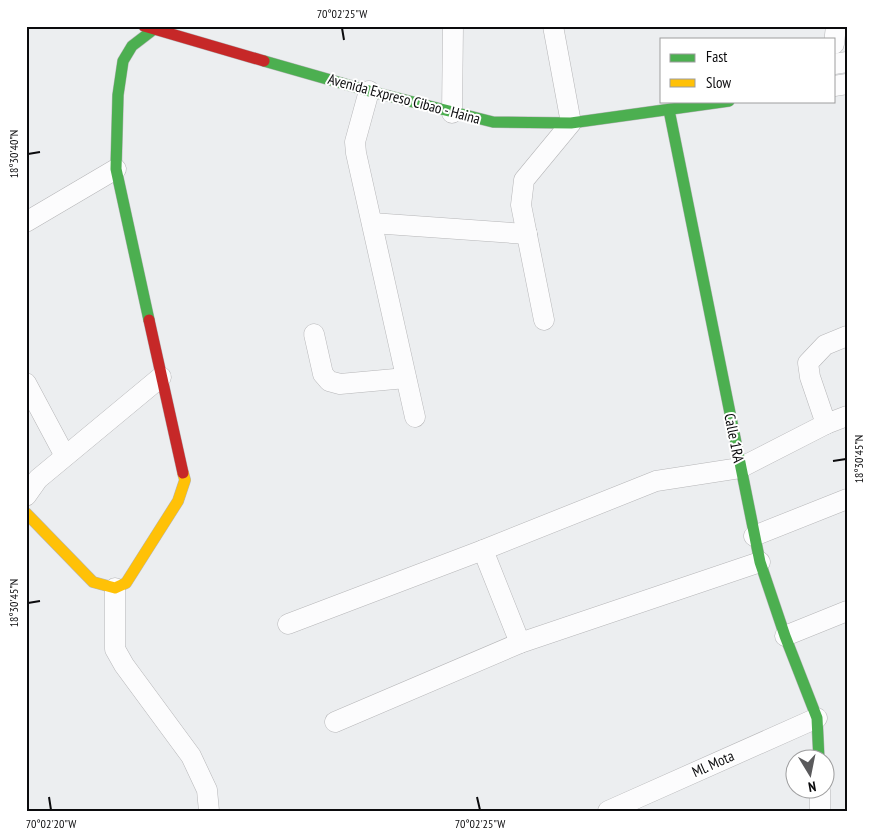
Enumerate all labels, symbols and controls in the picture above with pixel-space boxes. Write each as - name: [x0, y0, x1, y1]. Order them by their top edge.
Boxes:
- text: 70°02'25"W: [317, 6, 367, 21]
- legend: [660, 38, 836, 102]
- text: Fast: [706, 47, 727, 66]
- street label: Avenida Expreso Cibao - Haina: [326, 69, 482, 128]
- text: Slow: [706, 73, 731, 92]
- text: 18°30'40"N: [6, 130, 21, 178]
- street label: Calle 1RA: [720, 412, 749, 465]
- text: 18°30'45"N: [851, 435, 866, 483]
- text: 18°30'45"N: [6, 579, 21, 627]
- street label: Ml. Mota: [689, 746, 737, 781]
- north arrow: [786, 750, 836, 800]
- text: N: [807, 777, 818, 796]
- text: 70°02'20"W: [26, 816, 76, 831]
- text: 70°02'25"W: [455, 816, 505, 831]

